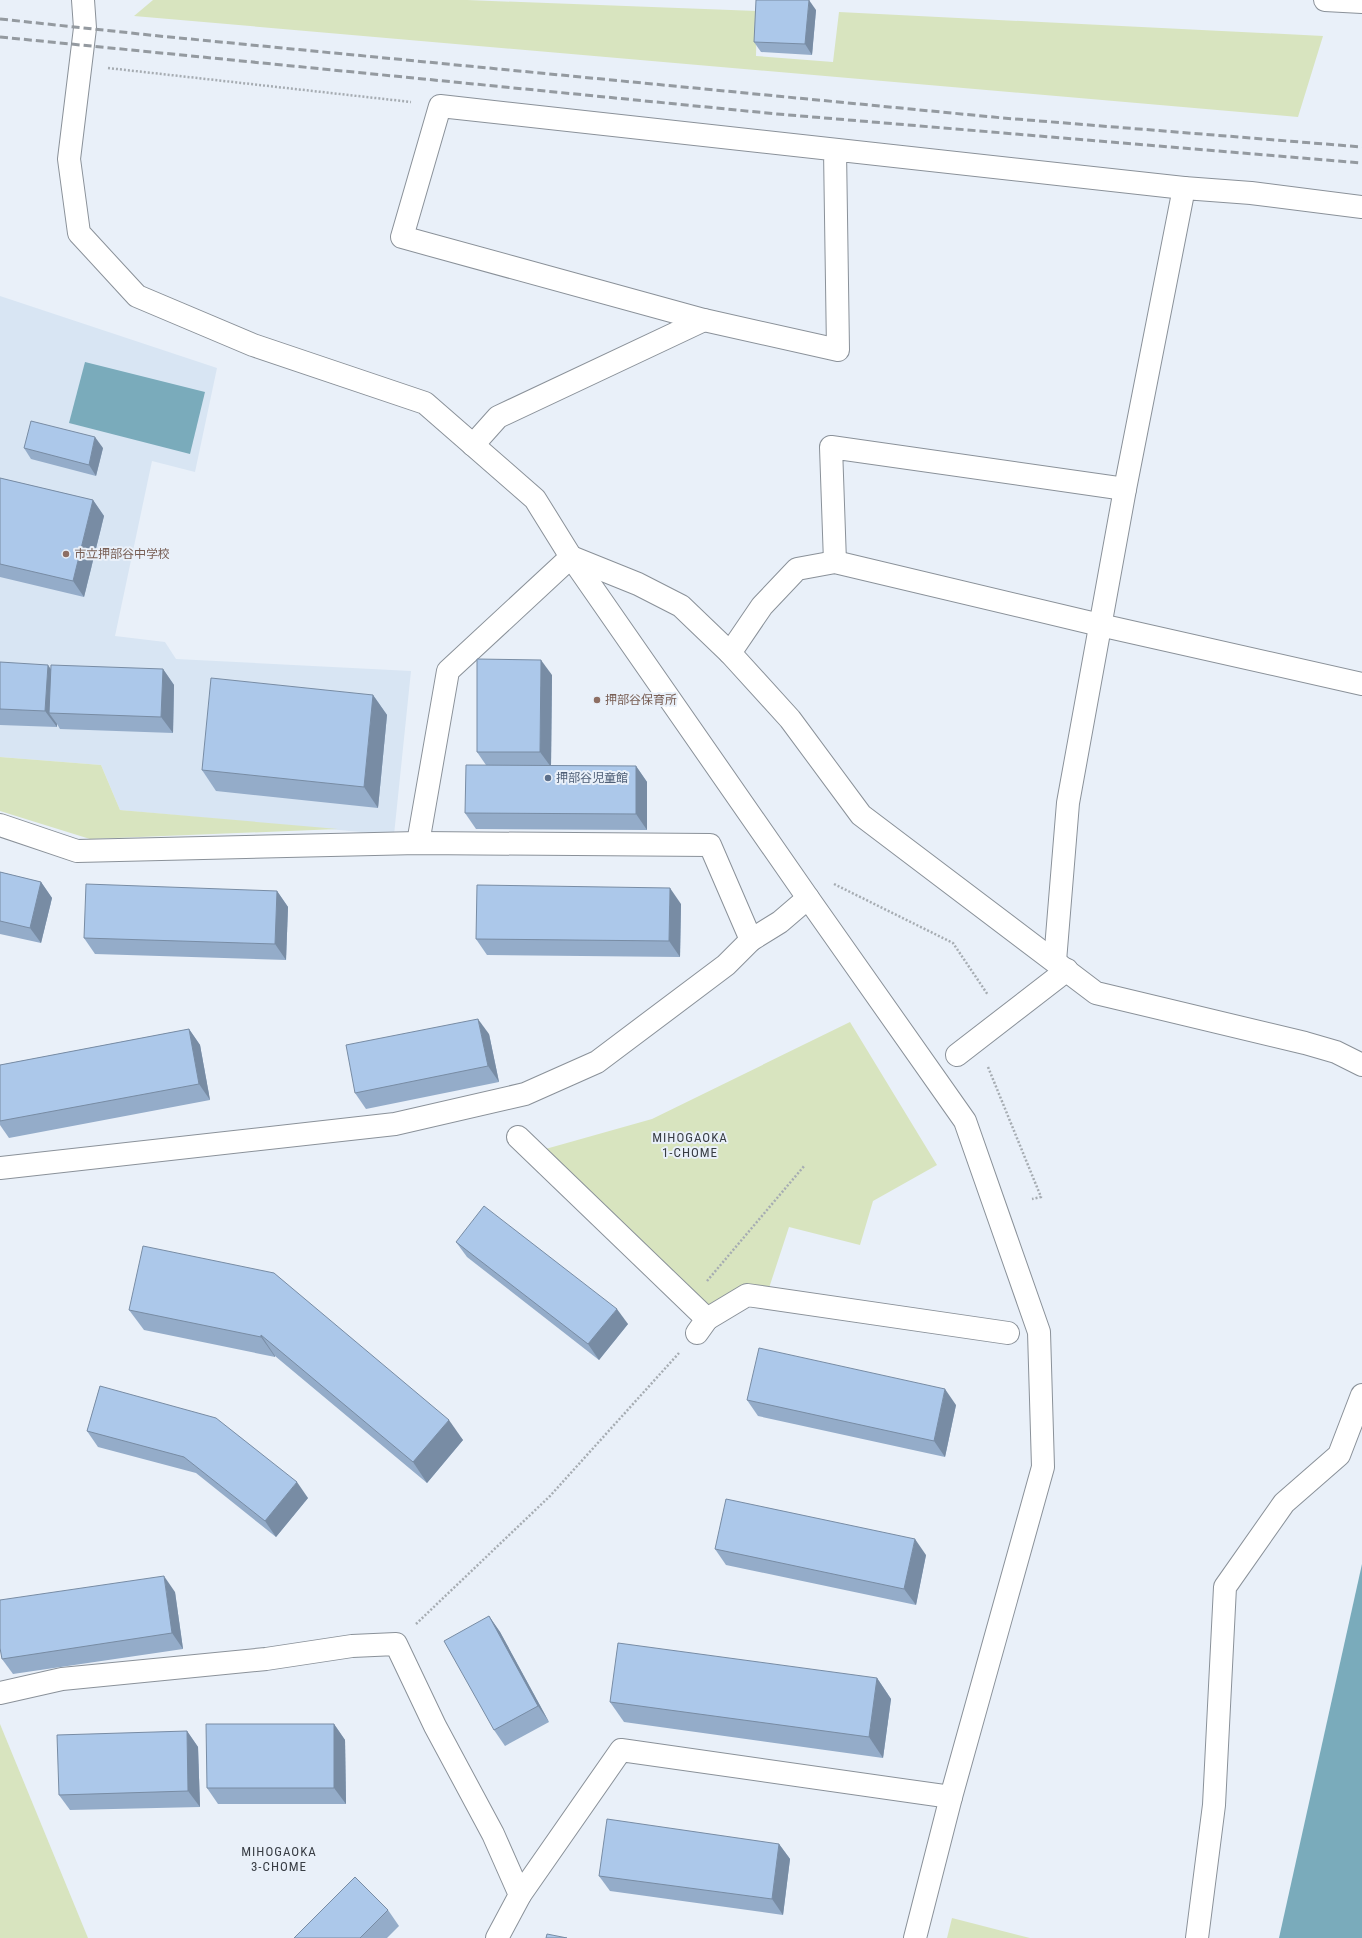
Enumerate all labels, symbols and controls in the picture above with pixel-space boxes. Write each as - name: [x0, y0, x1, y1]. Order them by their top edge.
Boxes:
- place label: 市立押部谷中学校: [74, 547, 170, 561]
- marker: 市立押部谷中学校: [61, 549, 71, 559]
- place label: 押部谷保育所: [605, 693, 677, 707]
- marker: 押部谷保育所: [592, 695, 602, 705]
- place label: 押部谷児童館: [556, 771, 628, 785]
- marker: 押部谷児童館: [543, 773, 553, 783]
- district label: MIHOGAOKA 1-CHOME: [652, 1130, 728, 1160]
- district label: MIHOGAOKA 3-CHOME: [241, 1844, 317, 1874]

